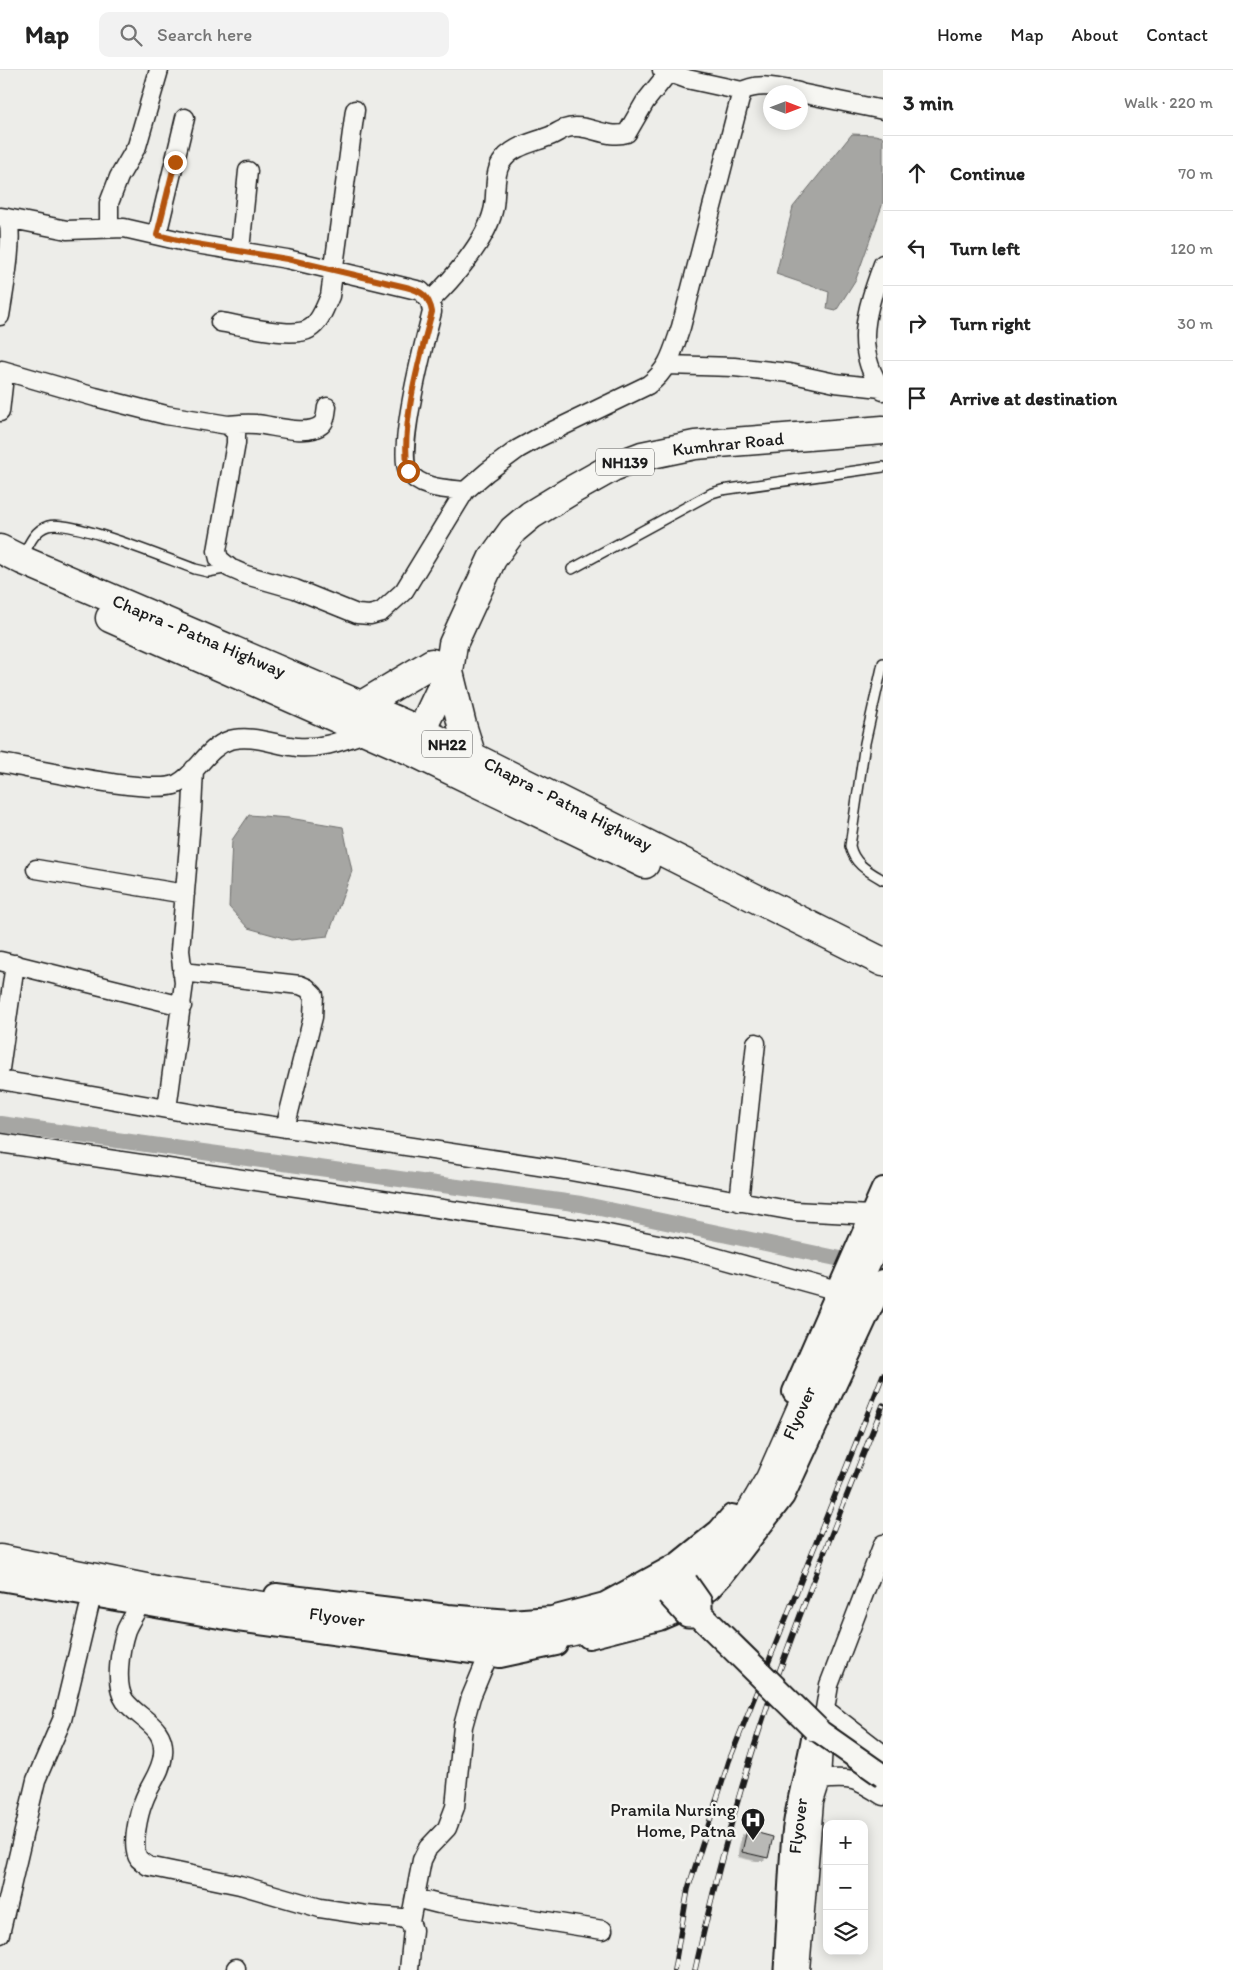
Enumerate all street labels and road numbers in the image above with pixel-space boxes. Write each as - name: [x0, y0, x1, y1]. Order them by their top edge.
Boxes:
- street label: Kumhrar Road: [671, 427, 785, 461]
- road number: NH139: [596, 448, 654, 476]
- street label: Chapra - Patna Highway: [109, 589, 290, 683]
- road number: NH22: [422, 731, 472, 758]
- street label: Chapra - Patna Highway: [480, 752, 656, 856]
- street label: Flyover: [778, 1382, 821, 1443]
- street label: Flyover: [308, 1602, 367, 1632]
- street label: Flyover: [784, 1796, 812, 1855]

